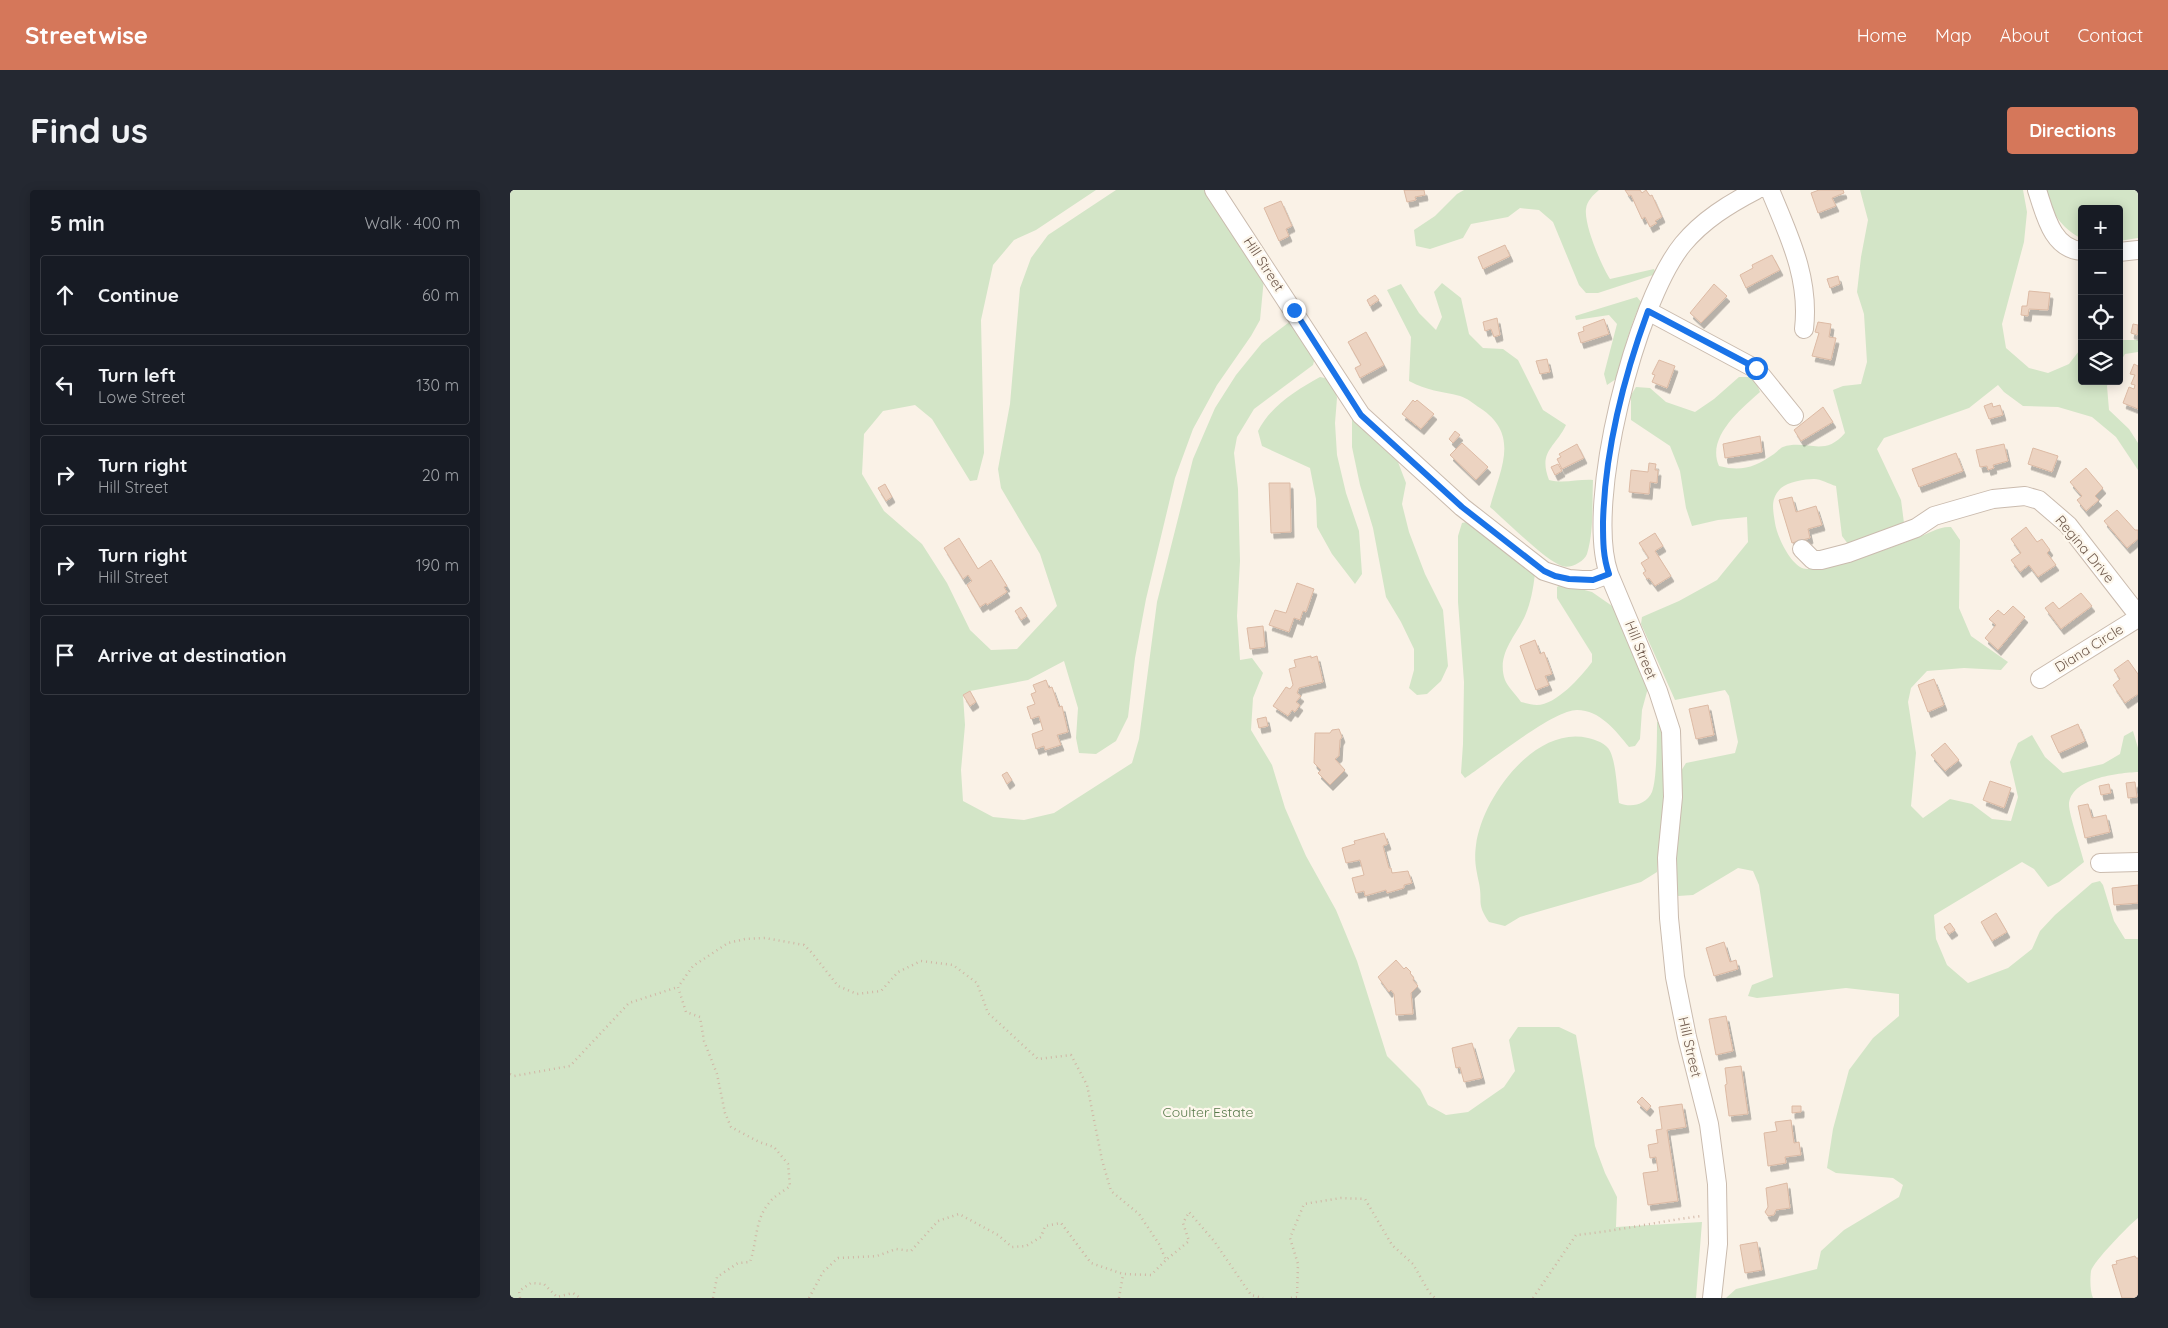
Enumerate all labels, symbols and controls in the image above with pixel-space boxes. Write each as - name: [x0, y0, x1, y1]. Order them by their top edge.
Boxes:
- text: Streetwise: [25, 20, 148, 50]
- text: Home: [1857, 24, 1907, 47]
- text: Map: [1935, 24, 1972, 47]
- text: About: [2000, 24, 2050, 47]
- text: Contact: [2078, 24, 2143, 47]
- button: Directions: [2007, 107, 2138, 154]
- text: Find us: [30, 108, 148, 152]
- map controls: [2078, 205, 2123, 385]
- button: +: [2078, 205, 2123, 250]
- text: 5 min: [50, 210, 105, 236]
- text: Walk · 400 m: [364, 213, 460, 233]
- street label: Hill Street: [1240, 233, 1288, 295]
- button: −: [2078, 250, 2123, 295]
- icon: ahead: [51, 281, 79, 309]
- text: Continue: [98, 283, 179, 307]
- text: 60 m: [422, 285, 459, 305]
- button: locate: [2078, 295, 2123, 340]
- route end: [1283, 299, 1306, 322]
- button: layers: [2078, 340, 2123, 385]
- route start: [1745, 357, 1768, 380]
- text: Turn left: [98, 363, 176, 387]
- icon: left: [51, 371, 79, 399]
- text: 130 m: [416, 375, 459, 395]
- text: Lowe Street: [98, 387, 185, 407]
- text: Turn right: [98, 453, 187, 477]
- icon: right: [51, 461, 79, 489]
- text: 20 m: [422, 465, 459, 485]
- text: Hill Street: [98, 477, 168, 497]
- street label: Regina Drive: [2051, 511, 2119, 587]
- text: Turn right: [98, 543, 187, 567]
- icon: right: [51, 551, 79, 579]
- text: 190 m: [416, 555, 459, 575]
- text: Hill Street: [98, 567, 168, 587]
- street label: Hill Street: [1621, 618, 1661, 682]
- street label: Diana Circle: [2051, 620, 2127, 676]
- icon: arrive: [51, 641, 79, 669]
- text: Arrive at destination: [98, 643, 287, 667]
- street label: Hill Street: [1674, 1015, 1706, 1079]
- park label: Coulter Estate: [1163, 1103, 1254, 1121]

